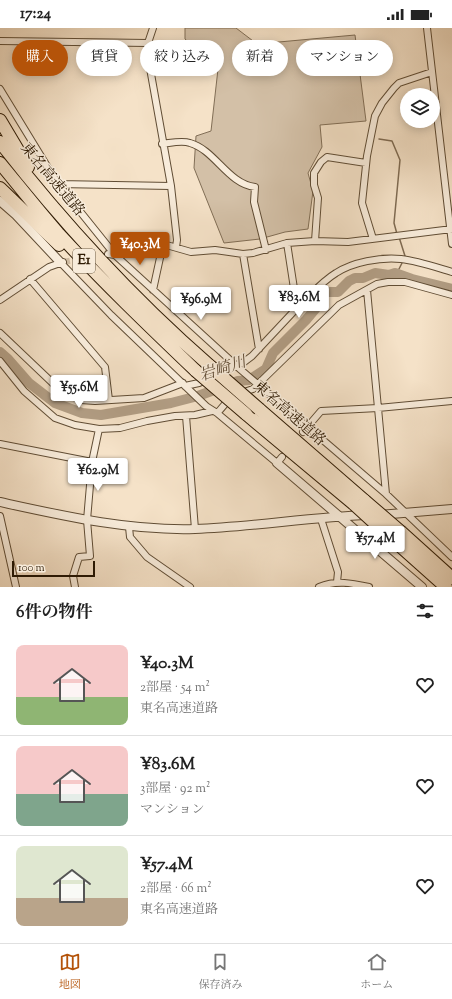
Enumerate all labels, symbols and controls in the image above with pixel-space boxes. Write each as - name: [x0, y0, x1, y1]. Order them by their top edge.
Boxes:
- text: 17:24: [20, 4, 51, 25]
- chip: 購入: [12, 40, 68, 76]
- chip: 賃貸: [76, 40, 132, 76]
- chip: 絞り込み: [140, 40, 224, 76]
- chip: 新着: [232, 40, 288, 76]
- chip: マンション: [296, 40, 393, 76]
- map controls: [400, 88, 440, 128]
- button: layers: [400, 88, 440, 128]
- street label: 東名高速道路: [15, 139, 89, 221]
- pin: ¥40.3M: [107, 232, 173, 266]
- text: ¥40.3M: [119, 236, 161, 254]
- road number: E1: [73, 249, 95, 273]
- pin: ¥83.6M: [266, 285, 332, 319]
- pin: ¥96.9M: [168, 287, 234, 321]
- text: ¥83.6M: [278, 289, 320, 307]
- text: ¥96.9M: [180, 291, 222, 309]
- water label: 岩崎川: [197, 351, 251, 388]
- pin: ¥55.6M: [46, 375, 112, 409]
- street label: 東名高速道路: [248, 377, 330, 451]
- text: ¥55.6M: [60, 379, 98, 397]
- pin: ¥62.9M: [65, 458, 131, 492]
- text: ¥62.9M: [77, 462, 119, 480]
- pin: ¥57.4M: [342, 526, 408, 560]
- text: ¥57.4M: [355, 530, 395, 548]
- scale bar: [12, 559, 95, 578]
- text: 100 m: [18, 560, 45, 576]
- icon: filters: [414, 600, 436, 622]
- text: 6件の物件: [16, 601, 92, 625]
- text: ¥40.3M: [140, 652, 194, 676]
- icon: home: [48, 661, 96, 709]
- icon: heart: [414, 674, 436, 696]
- text: 2部屋 · 54 m²: [140, 679, 210, 697]
- text: 東名高速道路: [140, 700, 218, 718]
- text: ¥83.6M: [140, 753, 195, 777]
- icon: home: [48, 762, 96, 810]
- icon: heart: [414, 775, 436, 797]
- text: 3部屋 · 92 m²: [140, 780, 210, 798]
- text: マンション: [140, 801, 204, 819]
- text: ¥57.4M: [140, 853, 193, 877]
- icon: home: [48, 862, 96, 910]
- icon: heart: [414, 875, 436, 897]
- text: 2部屋 · 66 m²: [140, 880, 212, 898]
- text: 東名高速道路: [140, 901, 218, 919]
- tab: 地図: [59, 951, 81, 993]
- tab: 保存済み: [198, 951, 242, 993]
- tab: ホーム: [360, 951, 393, 993]

